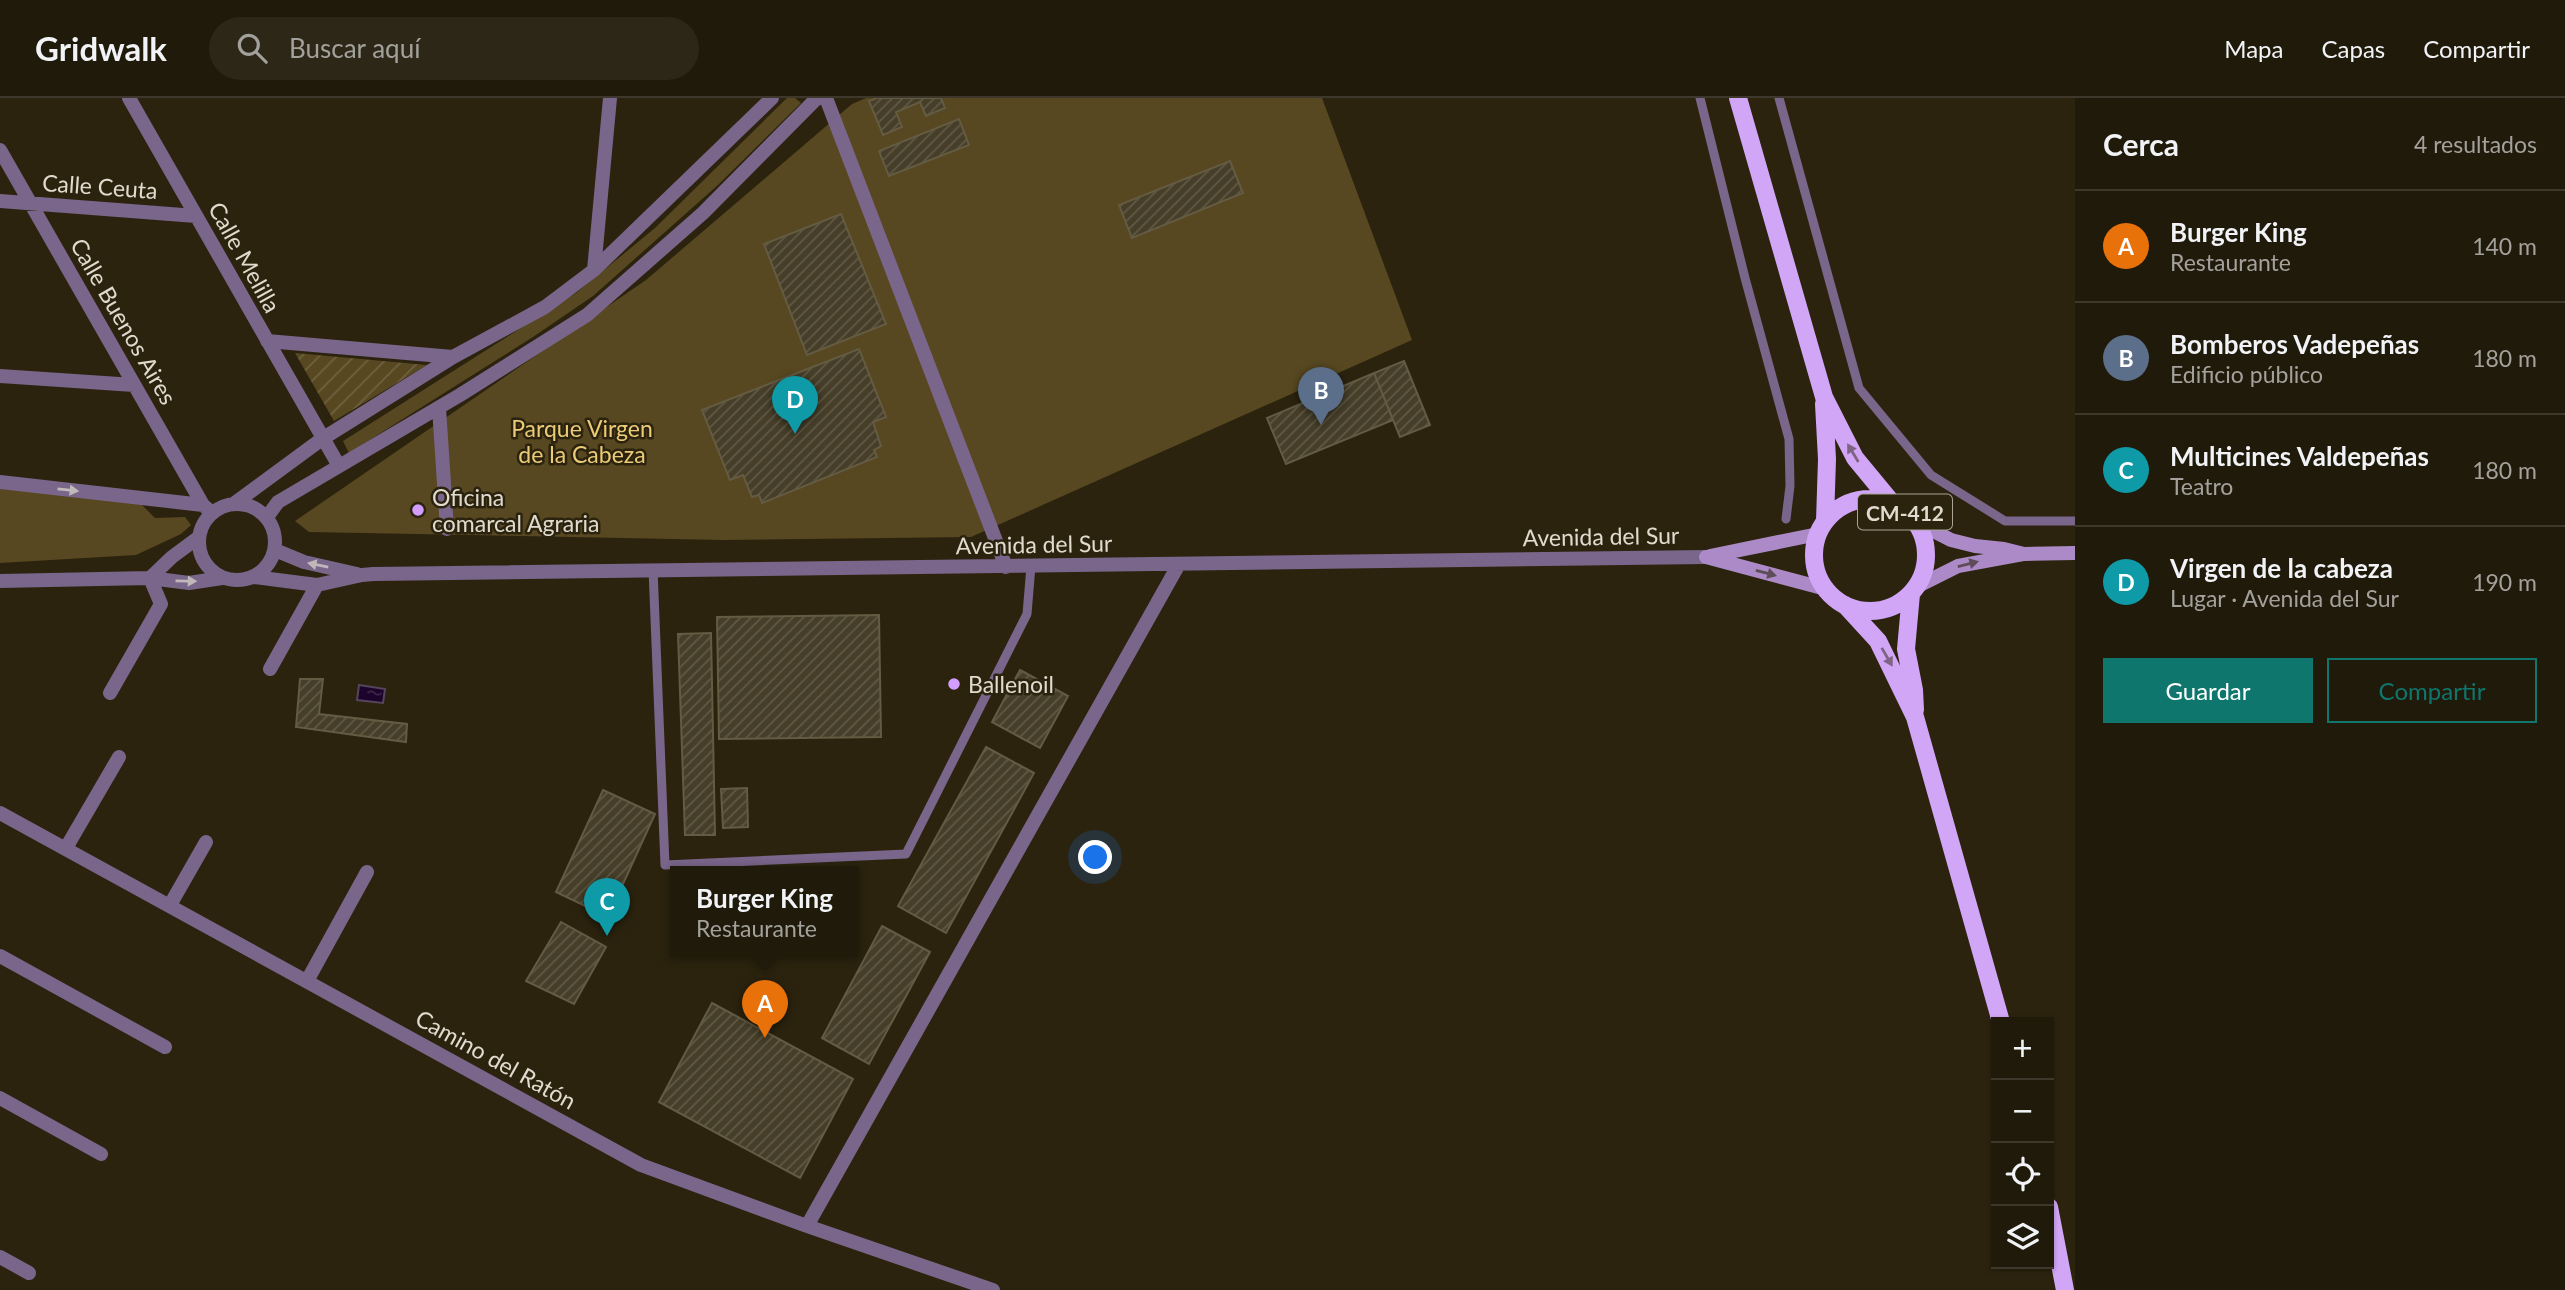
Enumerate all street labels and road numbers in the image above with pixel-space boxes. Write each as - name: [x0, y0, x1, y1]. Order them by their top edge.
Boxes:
- street label: Calle Ceuta: [41, 168, 159, 204]
- street label: Calle Melilla: [203, 197, 287, 317]
- street label: Calle Buenos Aires: [65, 233, 183, 409]
- road number: CM-412: [1858, 494, 1952, 530]
- street label: Avenida del Sur: [1522, 521, 1680, 551]
- street label: Avenida del Sur: [955, 529, 1113, 559]
- street label: Camino del Ratón: [411, 1003, 581, 1115]

